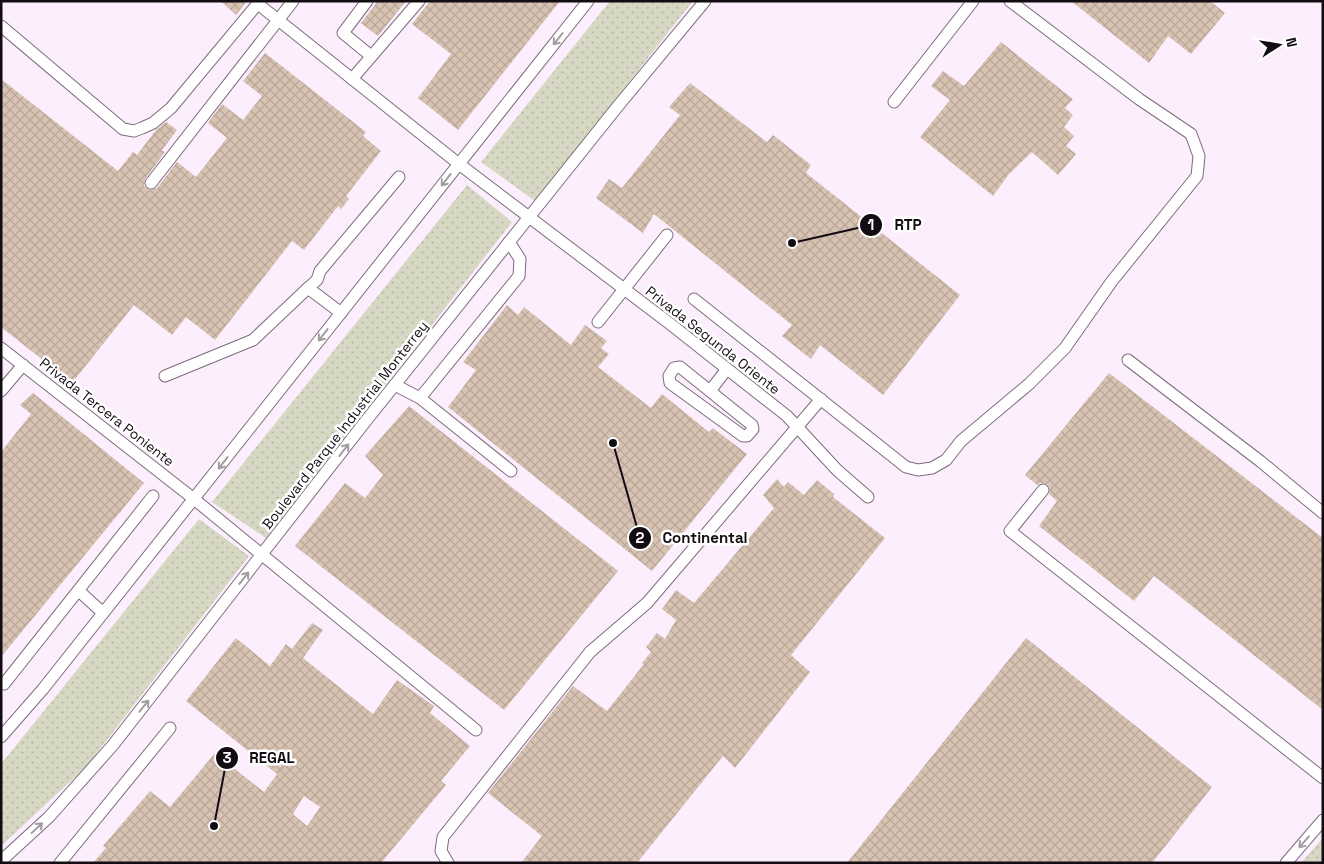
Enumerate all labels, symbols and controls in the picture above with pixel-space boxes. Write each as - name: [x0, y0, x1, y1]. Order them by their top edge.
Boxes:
- north arrow: [1254, 20, 1304, 70]
- one-way arrow: [552, 33, 563, 46]
- text: N: [1282, 36, 1301, 49]
- one-way arrow: [440, 173, 451, 186]
- callout: RTP: [859, 210, 931, 240]
- text: 1: [868, 215, 874, 234]
- text: RTP: [894, 215, 922, 234]
- street label: Privada Segunda Oriente: [642, 282, 784, 398]
- street label: Boulevard Parque Industrial Monterrey: [258, 317, 432, 533]
- one-way arrow: [318, 328, 329, 341]
- street label: Privada Tercera Poniente: [36, 354, 178, 470]
- one-way arrow: [338, 444, 349, 457]
- one-way arrow: [217, 456, 228, 469]
- callout: Continental: [627, 523, 758, 553]
- text: 2: [636, 528, 645, 547]
- text: Continental: [662, 528, 748, 547]
- one-way arrow: [239, 571, 249, 585]
- one-way arrow: [139, 700, 150, 713]
- callout: REGAL: [215, 743, 305, 773]
- text: 3: [222, 748, 232, 767]
- text: REGAL: [249, 748, 295, 767]
- one-way arrow: [31, 822, 44, 834]
- one-way arrow: [1298, 835, 1310, 848]

